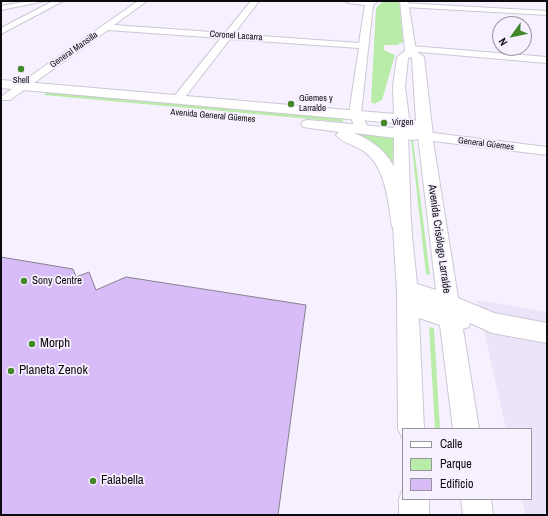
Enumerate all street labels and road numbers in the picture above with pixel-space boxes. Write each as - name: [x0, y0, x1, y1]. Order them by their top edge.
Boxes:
- street label: Coronel Lacarra: [209, 29, 263, 43]
- street label: General Mansilla: [48, 30, 100, 70]
- street label: Avenida General Güemes: [170, 107, 256, 125]
- street label: General Güemes: [457, 135, 515, 153]
- street label: Avenida Crisólogo Larralde: [425, 184, 453, 294]

